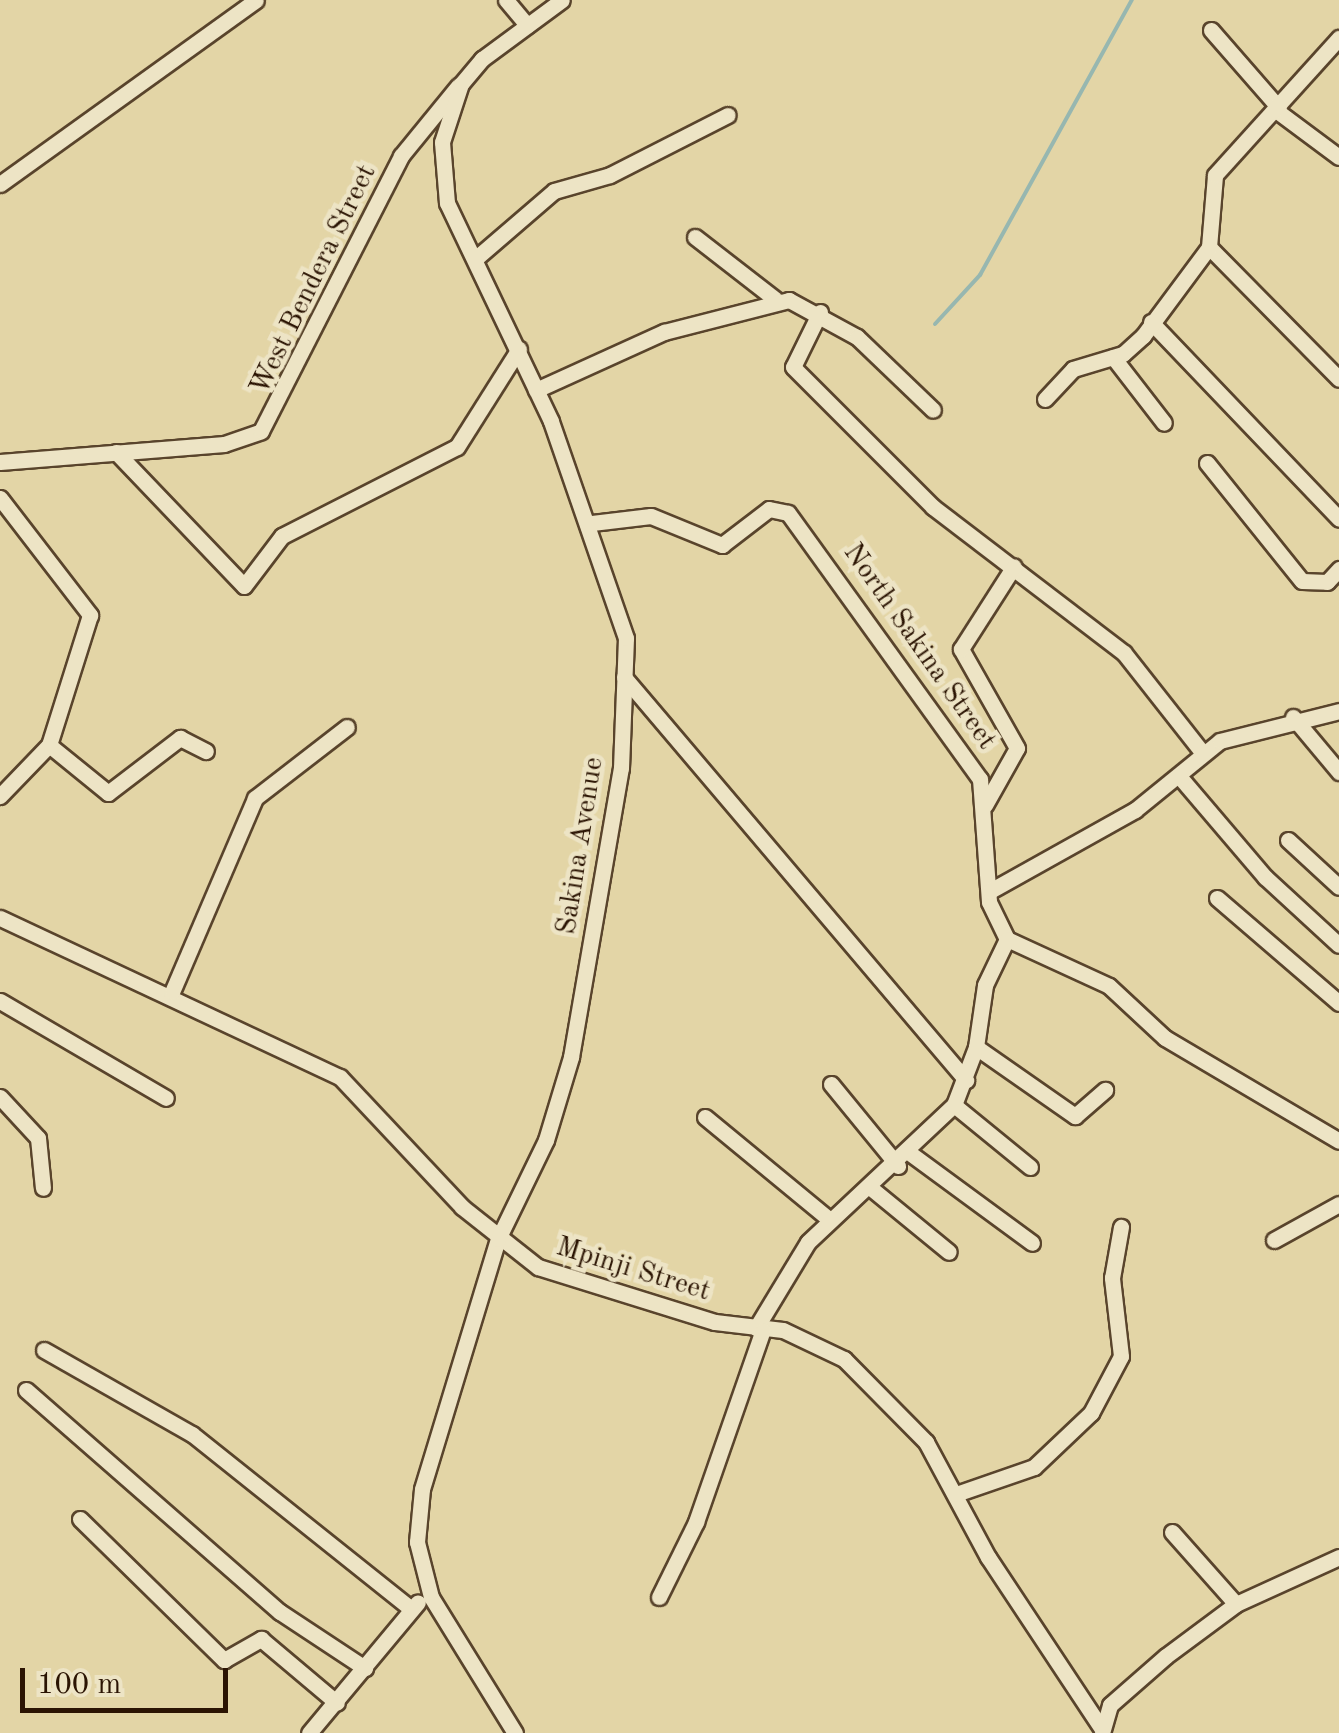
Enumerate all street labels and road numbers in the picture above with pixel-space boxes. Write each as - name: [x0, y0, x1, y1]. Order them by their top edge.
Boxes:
- street label: West Bendera Street: [244, 159, 384, 401]
- street label: North Sakina Street: [835, 537, 1003, 757]
- street label: Sakina Avenue: [550, 755, 612, 937]
- street label: Mpinji Street: [552, 1231, 714, 1309]

